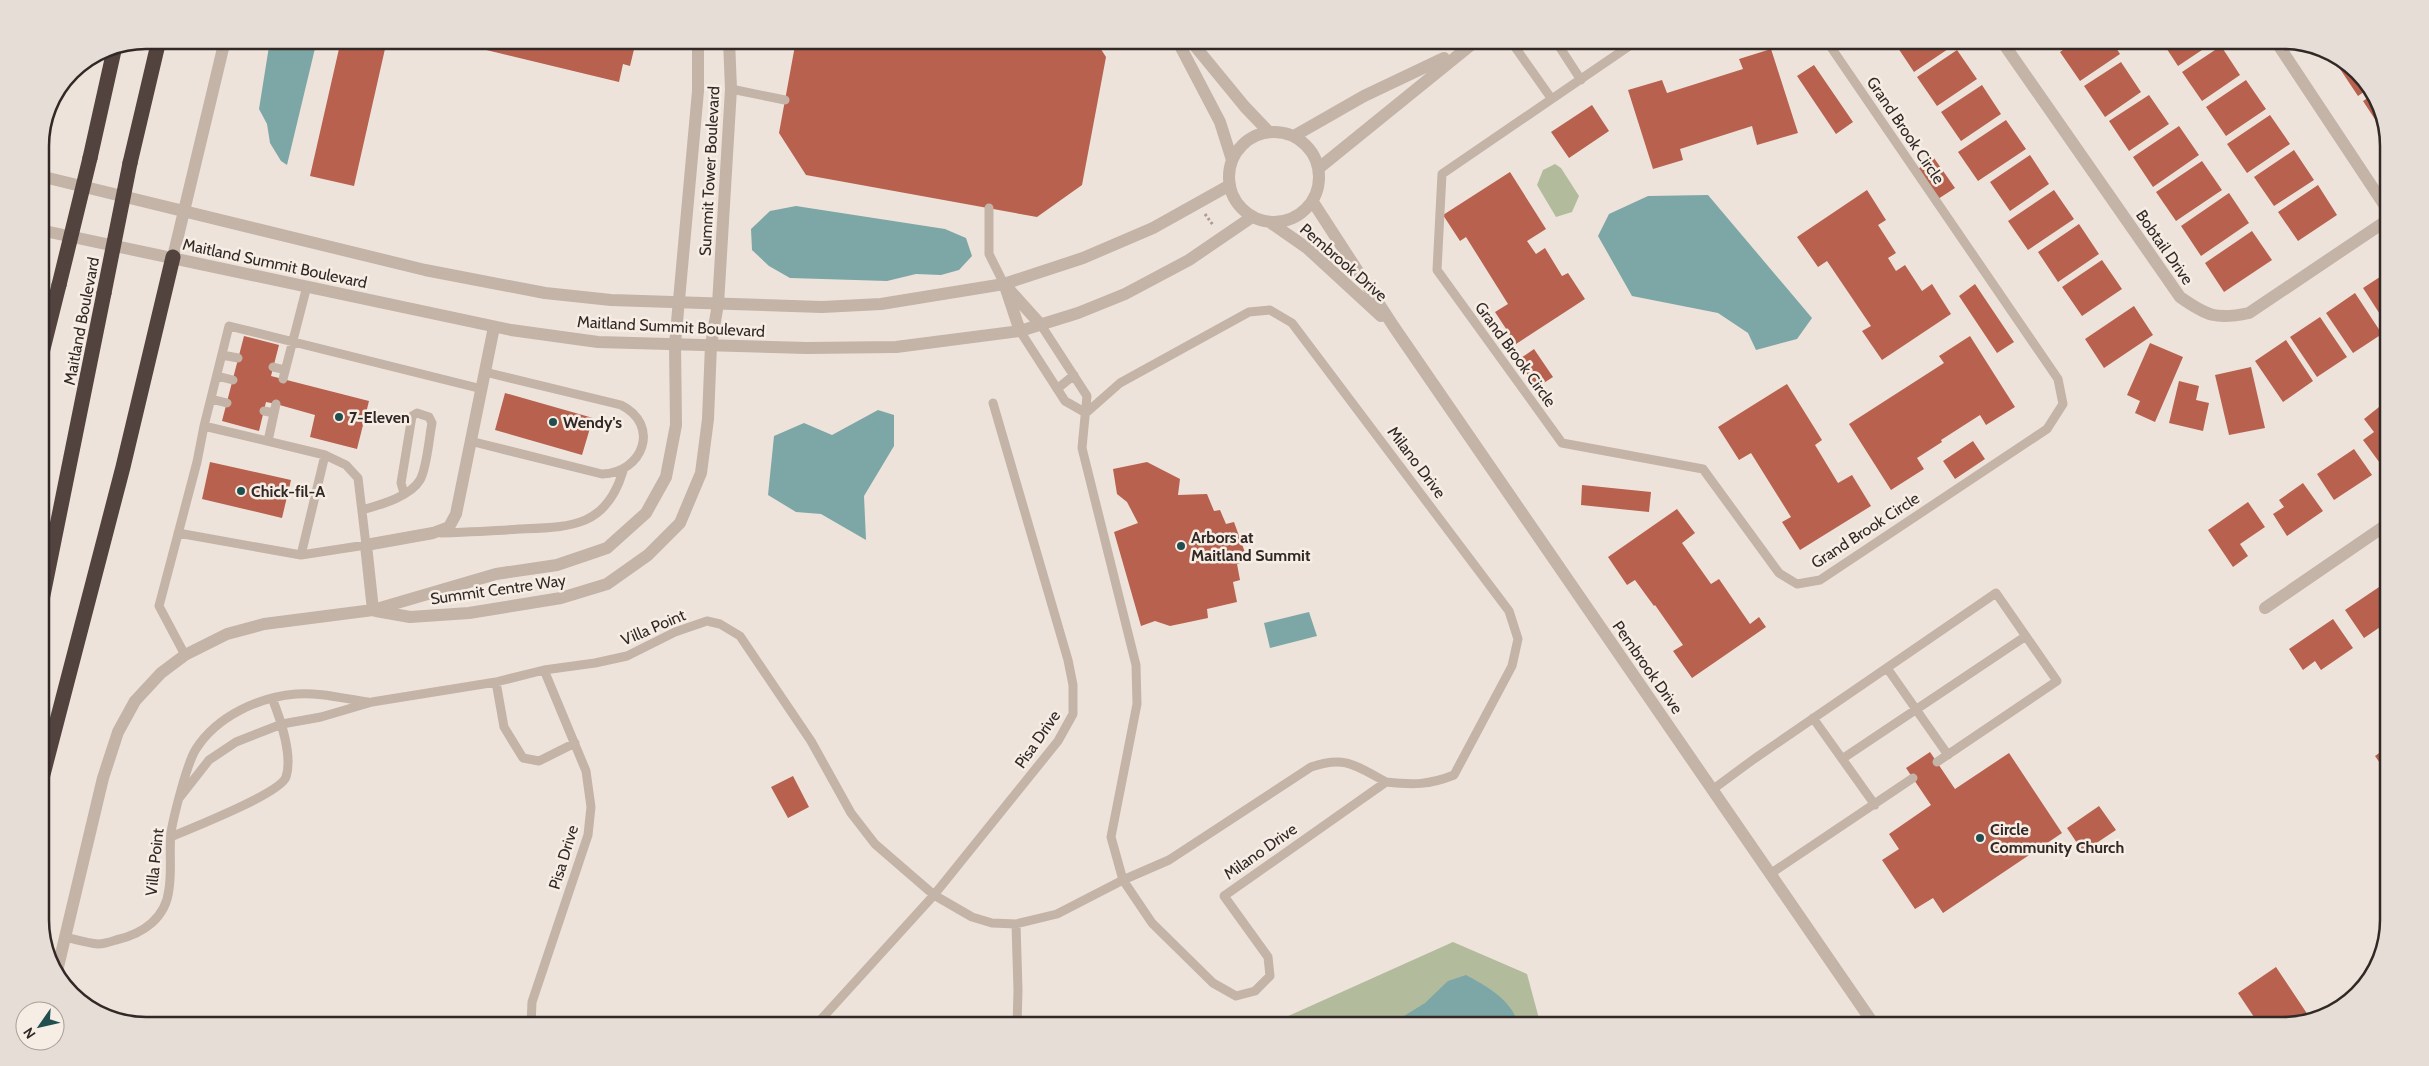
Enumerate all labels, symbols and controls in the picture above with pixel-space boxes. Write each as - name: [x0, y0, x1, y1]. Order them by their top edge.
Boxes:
- street label: Grand Brook Circle: [1863, 73, 1948, 187]
- street label: Summit Tower Boulevard: [696, 86, 723, 257]
- street label: Bobtail Drive: [2132, 206, 2197, 288]
- street label: Pembrook Drive: [1296, 219, 1391, 305]
- street label: Maitland Summit Boulevard: [181, 235, 369, 292]
- street label: Maitland Boulevard: [60, 255, 103, 387]
- street label: Grand Brook Circle: [1471, 298, 1560, 410]
- street label: Maitland Summit Boulevard: [577, 312, 765, 341]
- place label: 7-Eleven: [349, 408, 410, 427]
- marker: 7-Eleven: [333, 411, 345, 423]
- place label: Wendy's: [563, 413, 622, 432]
- marker: Wendy's: [547, 416, 559, 428]
- street label: Milano Drive: [1383, 423, 1450, 502]
- place label: Chick-fil-A: [251, 482, 325, 501]
- marker: Chick-fil-A: [235, 485, 247, 497]
- street label: Grand Brook Circle: [1808, 488, 1923, 572]
- place label: Arbors at Maitland Summit: [1191, 528, 1311, 565]
- marker: Arbors at Maitland Summit: [1175, 540, 1187, 552]
- street label: Summit Centre Way: [429, 571, 567, 608]
- street label: Villa Point: [618, 605, 689, 649]
- street label: Pembrook Drive: [1609, 617, 1687, 717]
- street label: Pisa Drive: [1011, 707, 1064, 772]
- street label: Milano Drive: [1220, 819, 1301, 884]
- place label: Circle Community Church: [1990, 820, 2124, 857]
- street label: Pisa Drive: [545, 823, 582, 892]
- street label: Villa Point: [141, 827, 168, 897]
- marker: Circle Community Church: [1974, 832, 1986, 844]
- north arrow: [15, 1001, 65, 1051]
- text: N: [19, 1024, 39, 1042]

